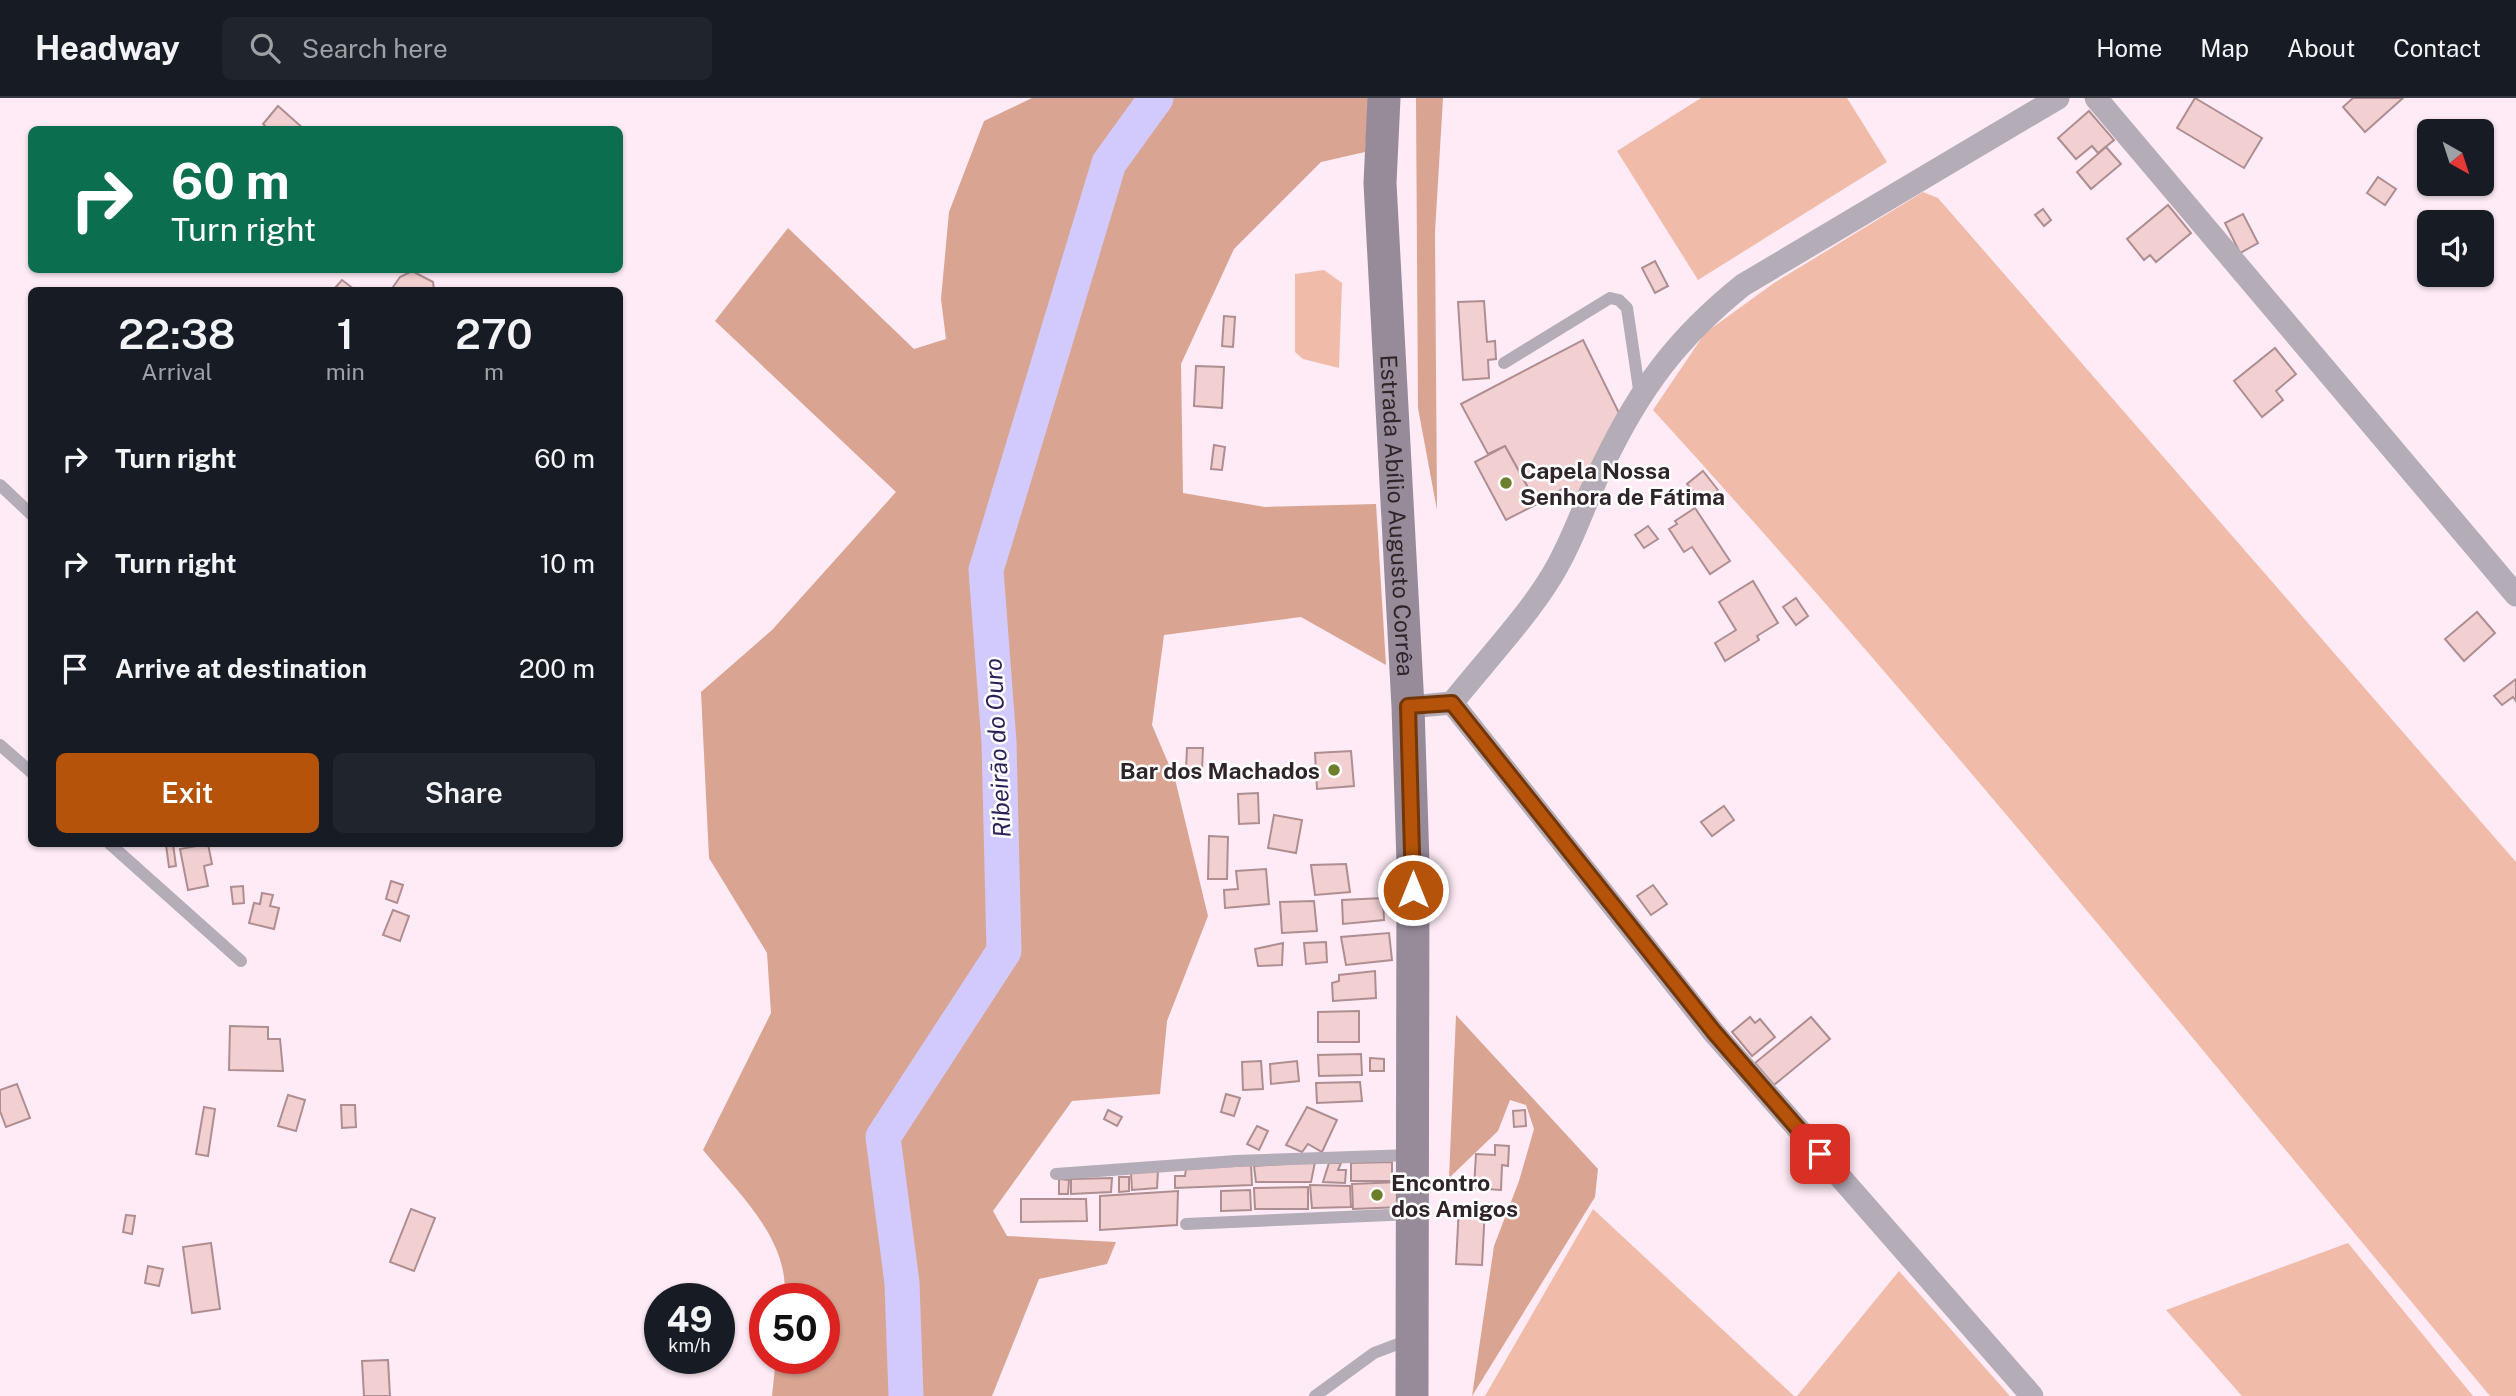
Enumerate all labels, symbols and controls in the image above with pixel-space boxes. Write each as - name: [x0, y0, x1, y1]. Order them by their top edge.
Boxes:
- search box: [222, 17, 712, 80]
- text: Headway: [35, 29, 180, 67]
- icon: search: [246, 29, 284, 67]
- text: Search here: [302, 33, 448, 64]
- text: Home: [2096, 34, 2162, 62]
- text: Map: [2200, 34, 2249, 62]
- text: About: [2287, 34, 2355, 62]
- text: Contact: [2393, 34, 2481, 62]
- north arrow: [2417, 119, 2494, 196]
- map controls: [2417, 119, 2494, 287]
- text: 60 m: [171, 152, 290, 210]
- icon: right: [56, 154, 147, 245]
- button: sound: [2417, 210, 2494, 287]
- text: Turn right: [171, 211, 316, 248]
- text: 22:38: [118, 309, 235, 358]
- text: 1: [336, 309, 354, 358]
- text: 270: [455, 309, 533, 358]
- street label: Estrada Abílio Augusto Corrêa: [1376, 354, 1420, 677]
- text: Arrival: [141, 358, 212, 385]
- text: min: [326, 358, 365, 385]
- text: m: [484, 358, 504, 385]
- icon: right: [56, 440, 94, 478]
- text: Turn right: [115, 443, 237, 474]
- text: 60 m: [534, 443, 595, 474]
- place label: Capela Nossa Senhora de Fátima: [1520, 457, 1725, 510]
- marker: Capela Nossa Senhora de Fátima: [1498, 475, 1514, 491]
- icon: right: [56, 545, 94, 583]
- text: Turn right: [115, 548, 237, 579]
- text: 10 m: [540, 548, 595, 579]
- icon: arrive: [56, 650, 94, 688]
- text: Arrive at destination: [115, 653, 367, 684]
- text: 200 m: [519, 653, 595, 684]
- water label: Ribeirão do Ouro: [978, 658, 1016, 838]
- button: Exit: [56, 753, 319, 833]
- button: Share: [333, 753, 595, 833]
- place label: Bar dos Machados: [1120, 757, 1320, 784]
- marker: Bar dos Machados: [1326, 762, 1342, 778]
- position arrow: [1376, 853, 1450, 927]
- pin: [1790, 1124, 1850, 1184]
- icon: arrive: [1801, 1135, 1839, 1173]
- place label: Encontro dos Amigos: [1391, 1169, 1518, 1222]
- marker: Encontro dos Amigos: [1369, 1187, 1385, 1203]
- speed limit sign: 50: [749, 1283, 840, 1374]
- text: 49: [666, 1299, 713, 1340]
- text: km/h: [668, 1335, 711, 1356]

